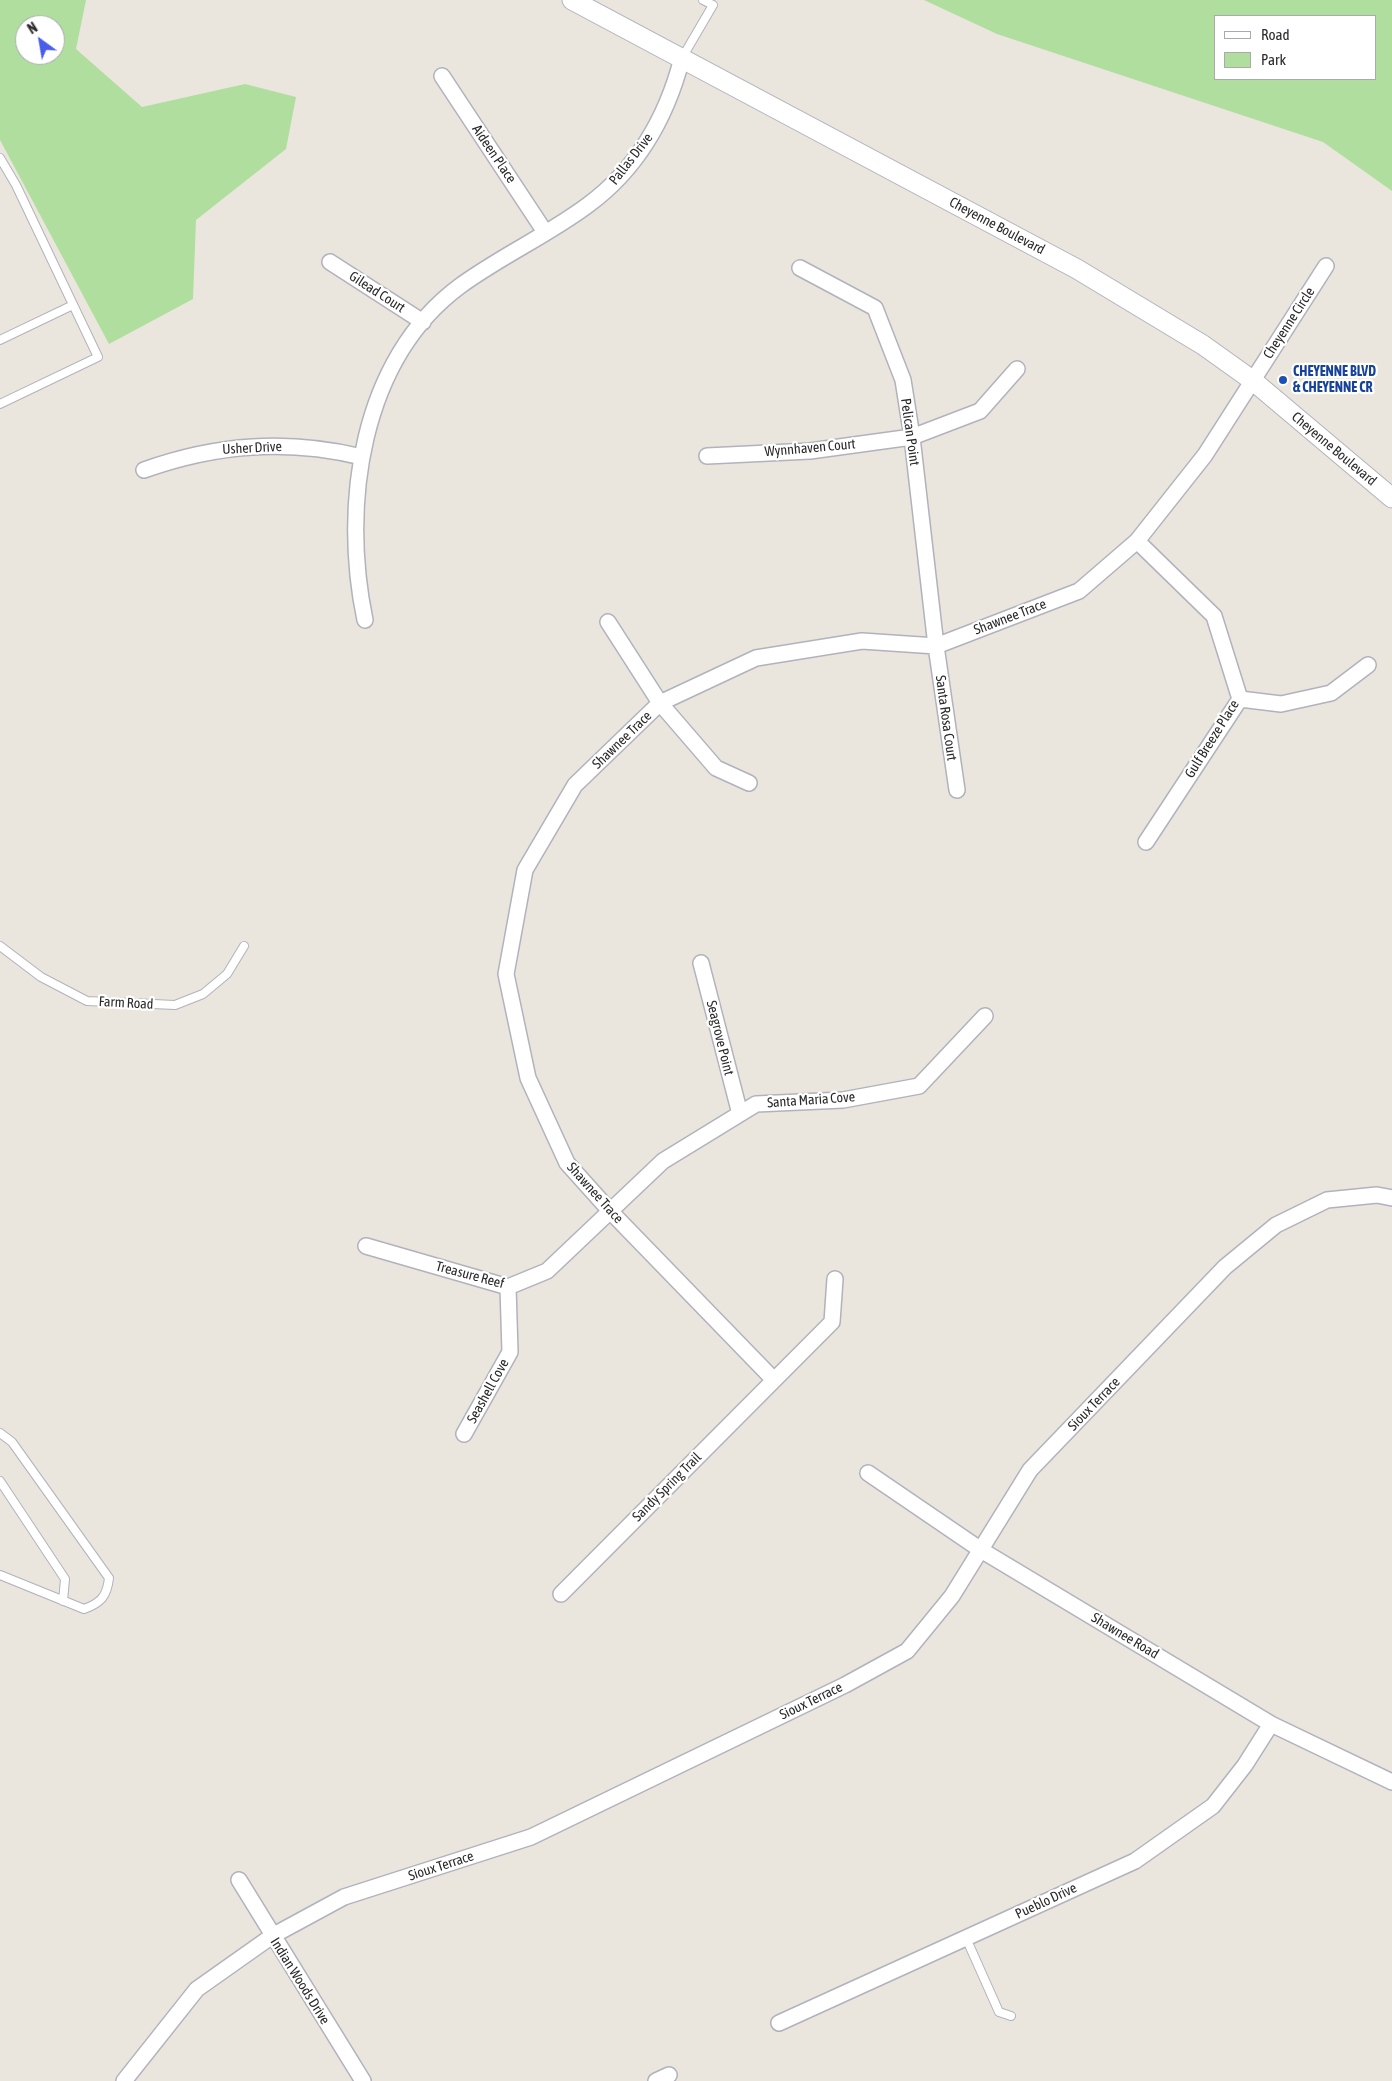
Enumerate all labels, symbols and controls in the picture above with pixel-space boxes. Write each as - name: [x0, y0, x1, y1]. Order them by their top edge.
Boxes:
- north arrow: [15, 15, 65, 65]
- legend: [1214, 15, 1377, 80]
- text: N: [25, 19, 40, 37]
- text: Road: [1261, 26, 1290, 43]
- text: Park: [1261, 51, 1286, 68]
- street label: Aideen Place: [468, 122, 520, 186]
- street label: Pallas Drive: [606, 130, 656, 188]
- street label: Cheyenne Boulevard: [946, 194, 1048, 258]
- street label: Gilead Court: [346, 268, 408, 316]
- street label: Cheyenne Circle: [1260, 284, 1318, 362]
- place label: CHEYENNE BLVD & CHEYENNE CR: [1293, 364, 1376, 397]
- marker: CHEYENNE BLVD & CHEYENNE CR: [1277, 374, 1289, 386]
- street label: Pelican Point: [897, 397, 923, 467]
- street label: Cheyenne Boulevard: [1288, 409, 1380, 489]
- street label: Wynnhaven Court: [764, 436, 856, 460]
- street label: Usher Drive: [222, 438, 282, 458]
- street label: Shawnee Trace: [971, 596, 1049, 638]
- street label: Santa Rosa Court: [932, 674, 960, 762]
- street label: Gulf Breeze Place: [1181, 697, 1243, 781]
- street label: Shawnee Trace: [589, 708, 655, 772]
- street label: Farm Road: [98, 993, 154, 1013]
- street label: Seagrove Point: [703, 999, 737, 1077]
- street label: Santa Maria Cove: [767, 1089, 855, 1111]
- street label: Shawnee Trace: [563, 1159, 627, 1227]
- street label: Treasure Reef: [434, 1258, 506, 1292]
- street label: Seashell Cove: [463, 1356, 513, 1426]
- street label: Sioux Terrace: [1064, 1374, 1124, 1434]
- street label: Sandy Spring Trail: [629, 1449, 705, 1525]
- street label: Shawnee Road: [1088, 1609, 1162, 1663]
- street label: Sioux Terrace: [777, 1679, 845, 1723]
- street label: Sioux Terrace: [406, 1848, 476, 1884]
- street label: Pueblo Drive: [1013, 1879, 1079, 1923]
- street label: Indian Woods Drive: [267, 1935, 333, 2027]

